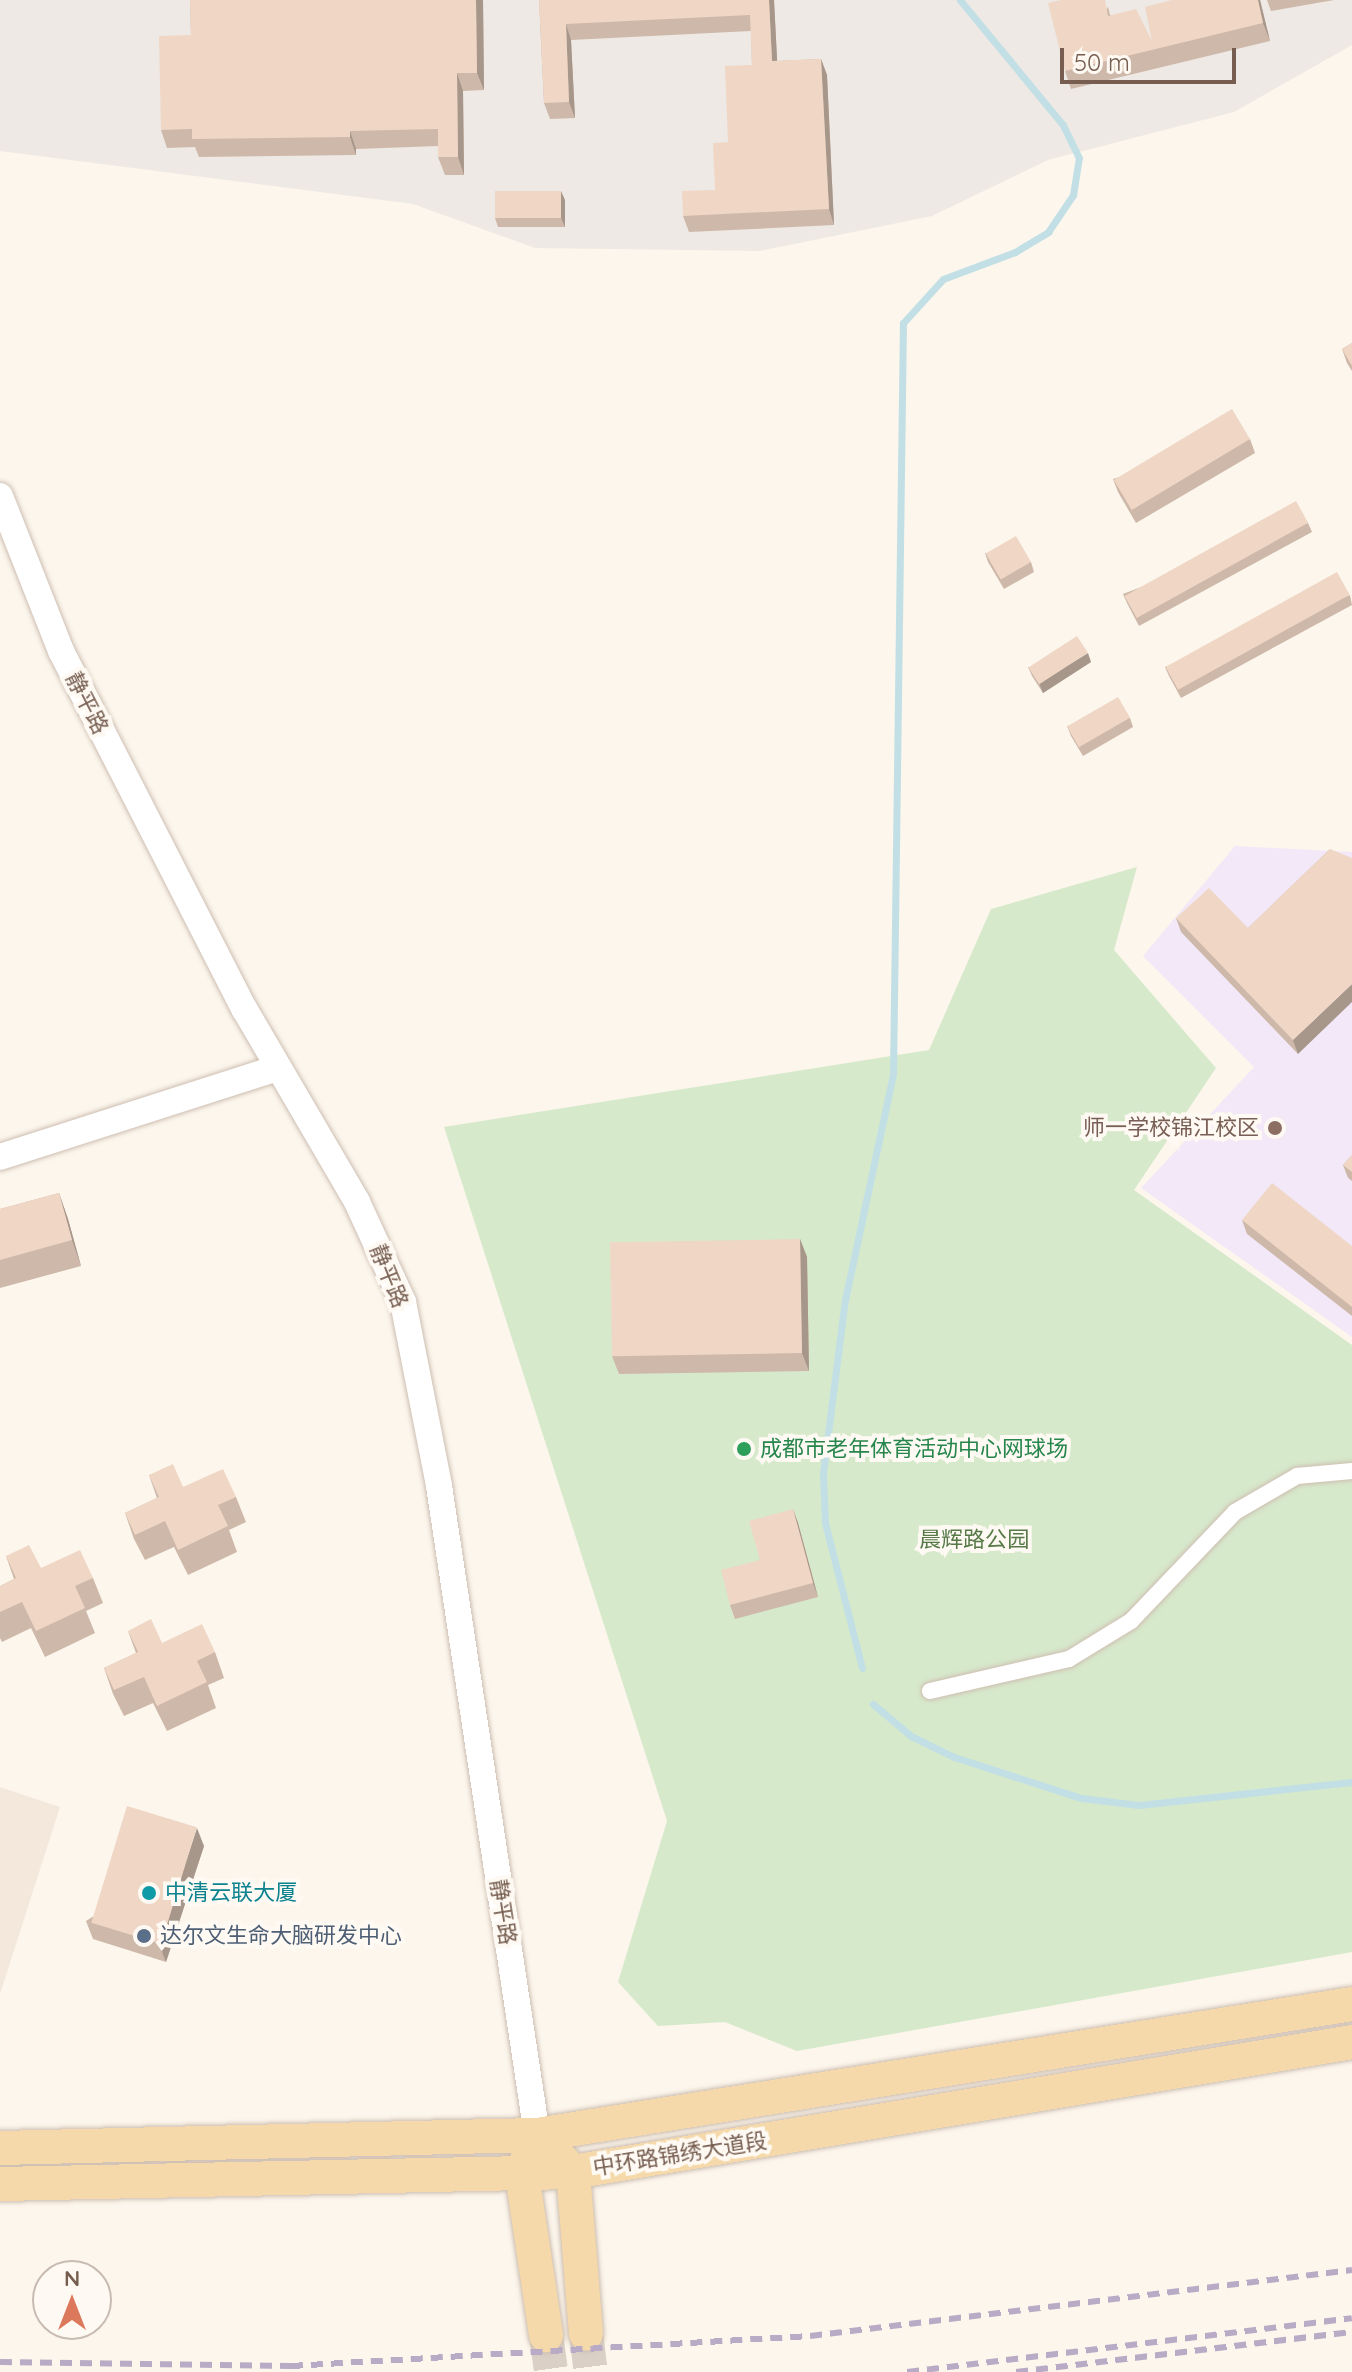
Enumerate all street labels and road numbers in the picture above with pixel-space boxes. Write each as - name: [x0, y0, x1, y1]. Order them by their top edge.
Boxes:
- street label: 静平路: [60, 668, 114, 738]
- street label: 静平路: [364, 1240, 414, 1312]
- street label: 静平路: [485, 1877, 521, 1947]
- street label: 中环路锦绣大道段: [591, 2127, 769, 2181]

